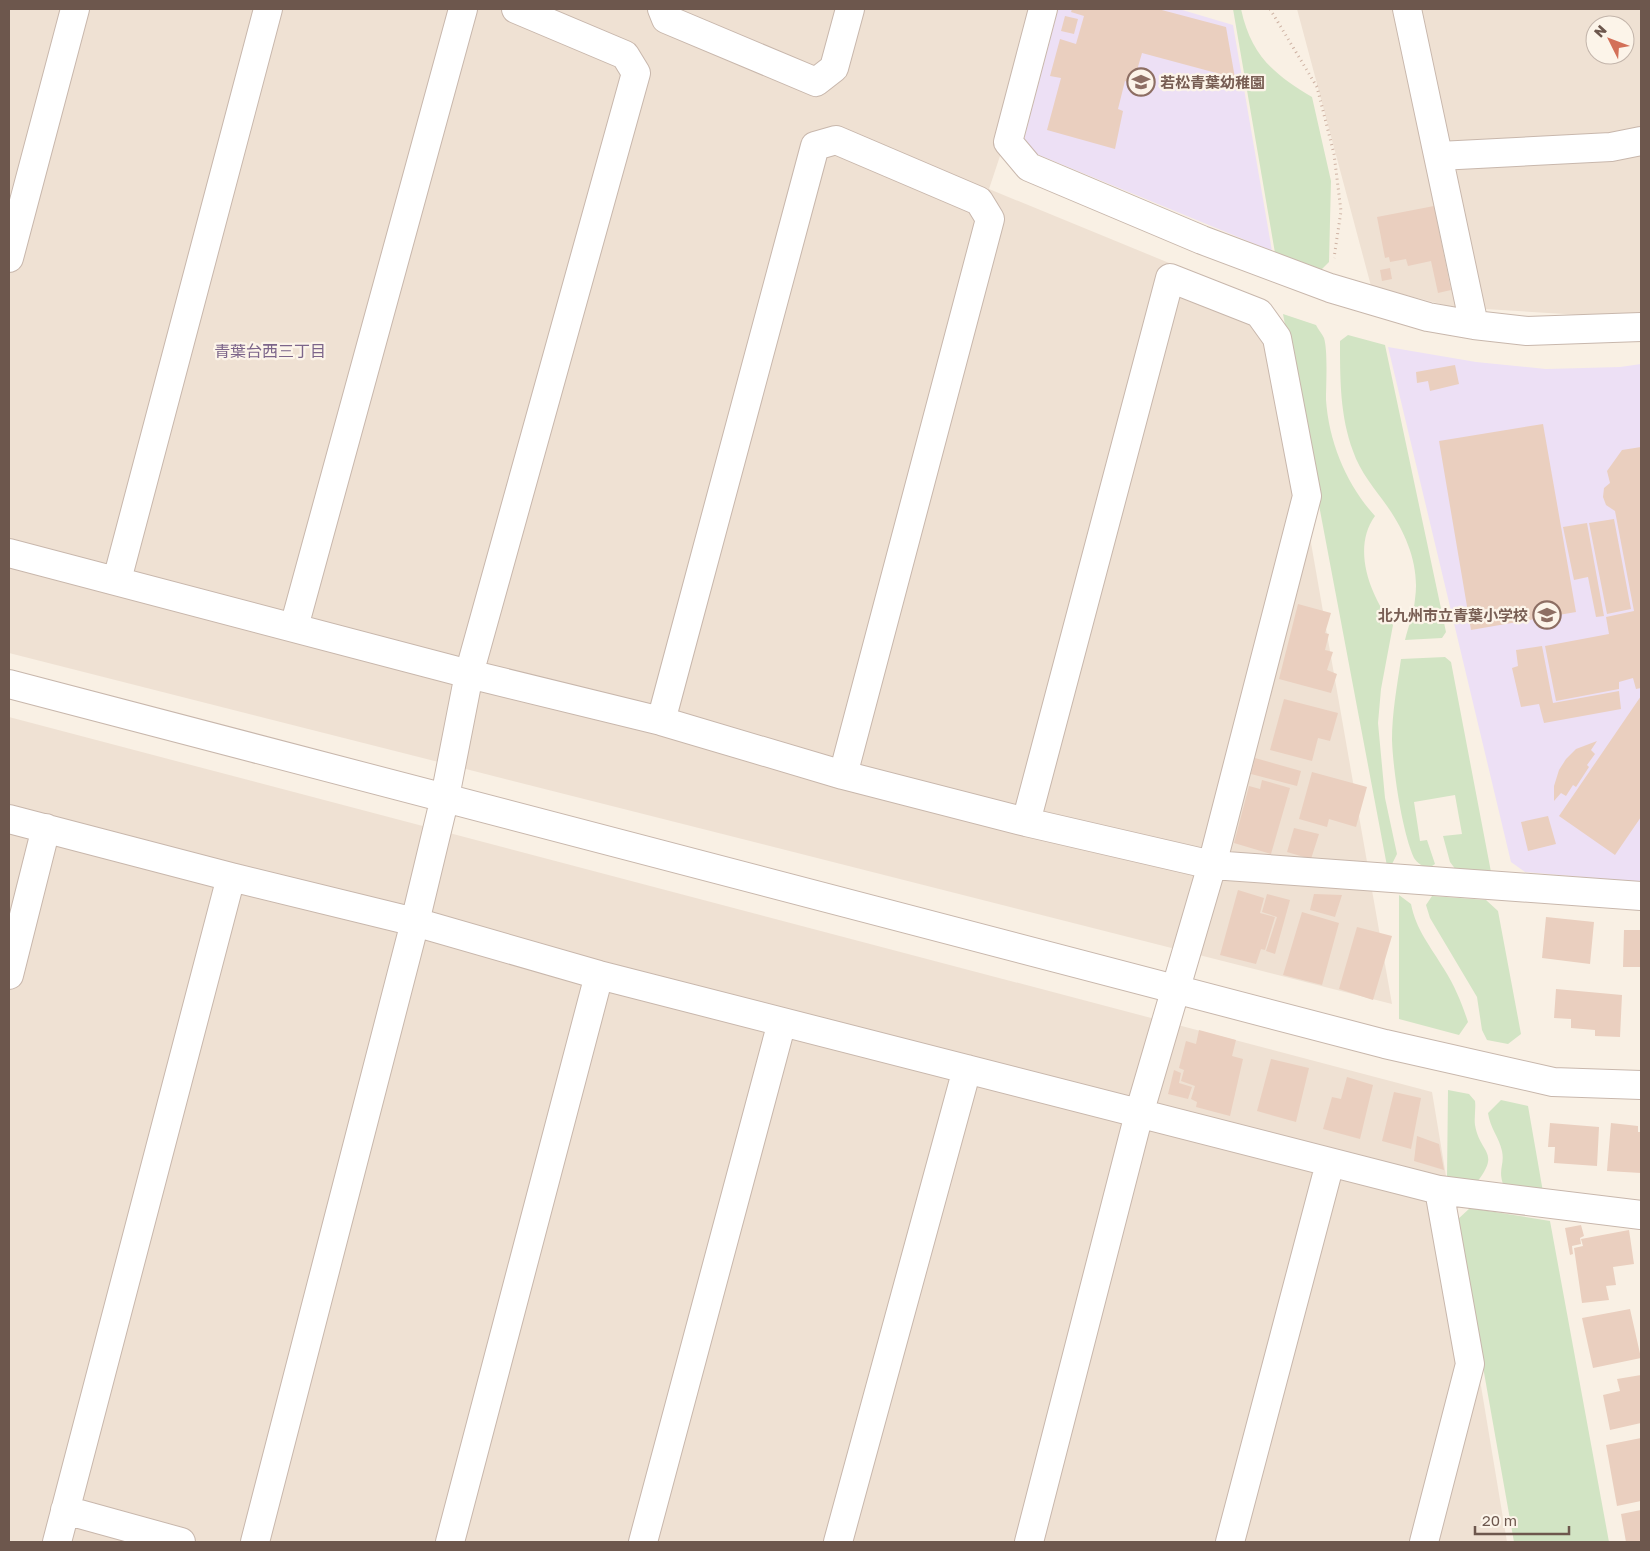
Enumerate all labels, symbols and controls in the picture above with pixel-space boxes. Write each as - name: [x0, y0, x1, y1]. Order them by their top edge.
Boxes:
- north arrow: [1585, 15, 1635, 65]
- text: N: [1590, 21, 1610, 41]
- school or university icon: 若松青葉幼稚園: [1126, 67, 1156, 97]
- place label: 若松青葉幼稚園: [1160, 73, 1265, 91]
- district label: 青葉台西三丁目: [214, 341, 326, 361]
- school or university icon: 北九州市立青葉小学校: [1532, 600, 1562, 630]
- place label: 北九州市立青葉小学校: [1378, 606, 1528, 624]
- scale bar: [1475, 1504, 1569, 1536]
- text: 20 m: [1482, 1511, 1517, 1529]

